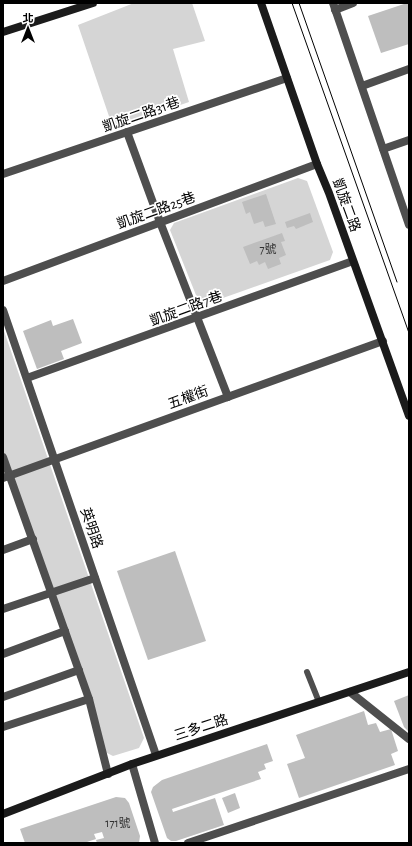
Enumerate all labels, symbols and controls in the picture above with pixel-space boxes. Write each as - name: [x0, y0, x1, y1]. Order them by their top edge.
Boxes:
- north arrow: [8, 8, 48, 48]
- text: 北: [23, 13, 34, 24]
- street label: 凱旋二路31巷: [101, 94, 182, 135]
- street label: 凱旋二路: [330, 176, 363, 234]
- street label: 凱旋二路25巷: [115, 189, 197, 232]
- house number: 7號: [259, 243, 277, 255]
- street label: 凱旋二路7巷: [148, 288, 224, 328]
- street label: 五權街: [166, 383, 210, 412]
- street label: 英明路: [78, 506, 105, 550]
- street label: 三多二路: [172, 712, 230, 743]
- house number: 171號: [105, 817, 131, 829]

